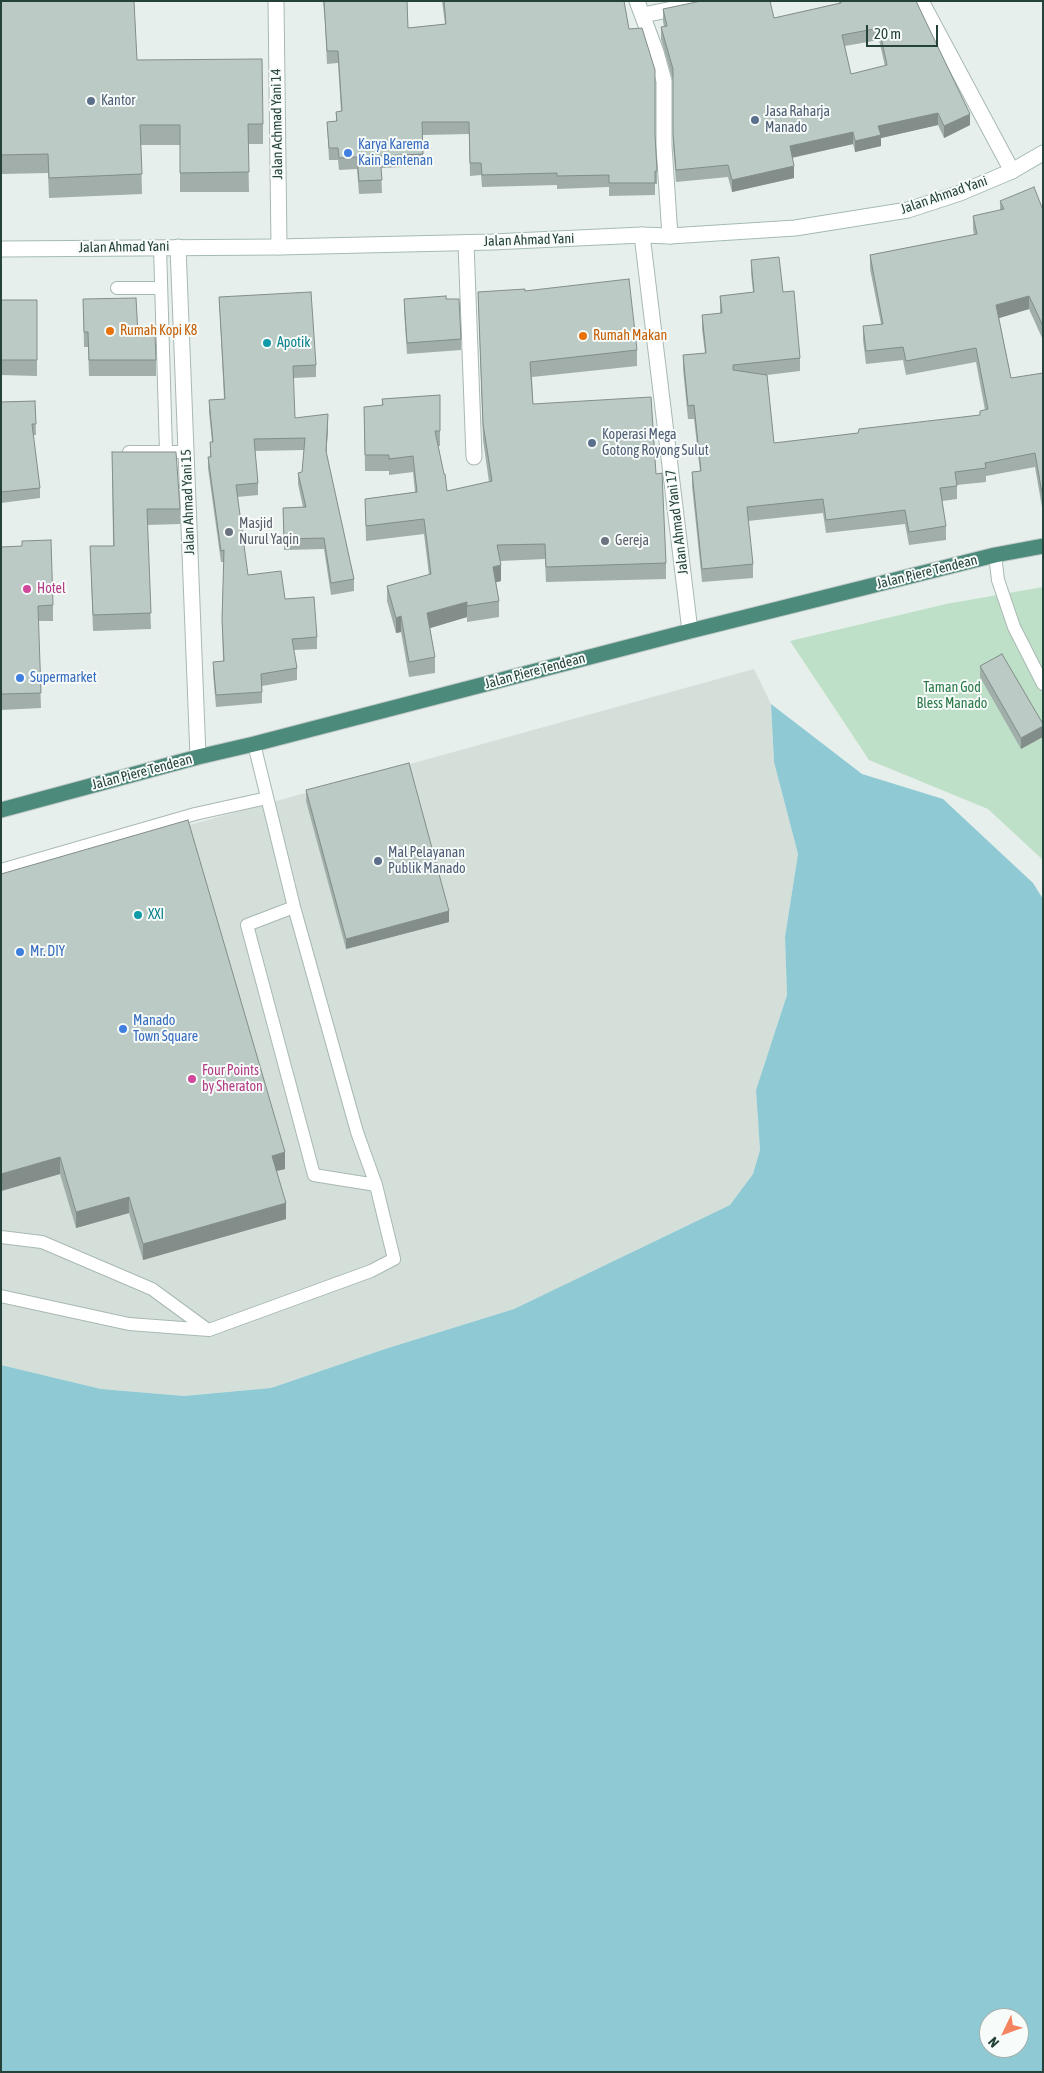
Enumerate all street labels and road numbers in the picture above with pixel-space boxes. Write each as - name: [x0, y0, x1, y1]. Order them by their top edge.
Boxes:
- street label: Jalan Achmad Yani 14: [268, 68, 286, 180]
- street label: Jalan Ahmad Yani: [898, 172, 990, 218]
- street label: Jalan Ahmad Yani: [483, 230, 575, 250]
- street label: Jalan Ahmad Yani: [79, 238, 169, 256]
- street label: Jalan Ahmad Yani 15: [178, 449, 198, 555]
- street label: Jalan Ahmad Yani 17: [662, 469, 692, 575]
- street label: Jalan Piere Tendean: [875, 551, 979, 593]
- street label: Jalan Piere Tendean: [483, 650, 587, 692]
- street label: Jalan Piere Tendean: [90, 751, 194, 793]

